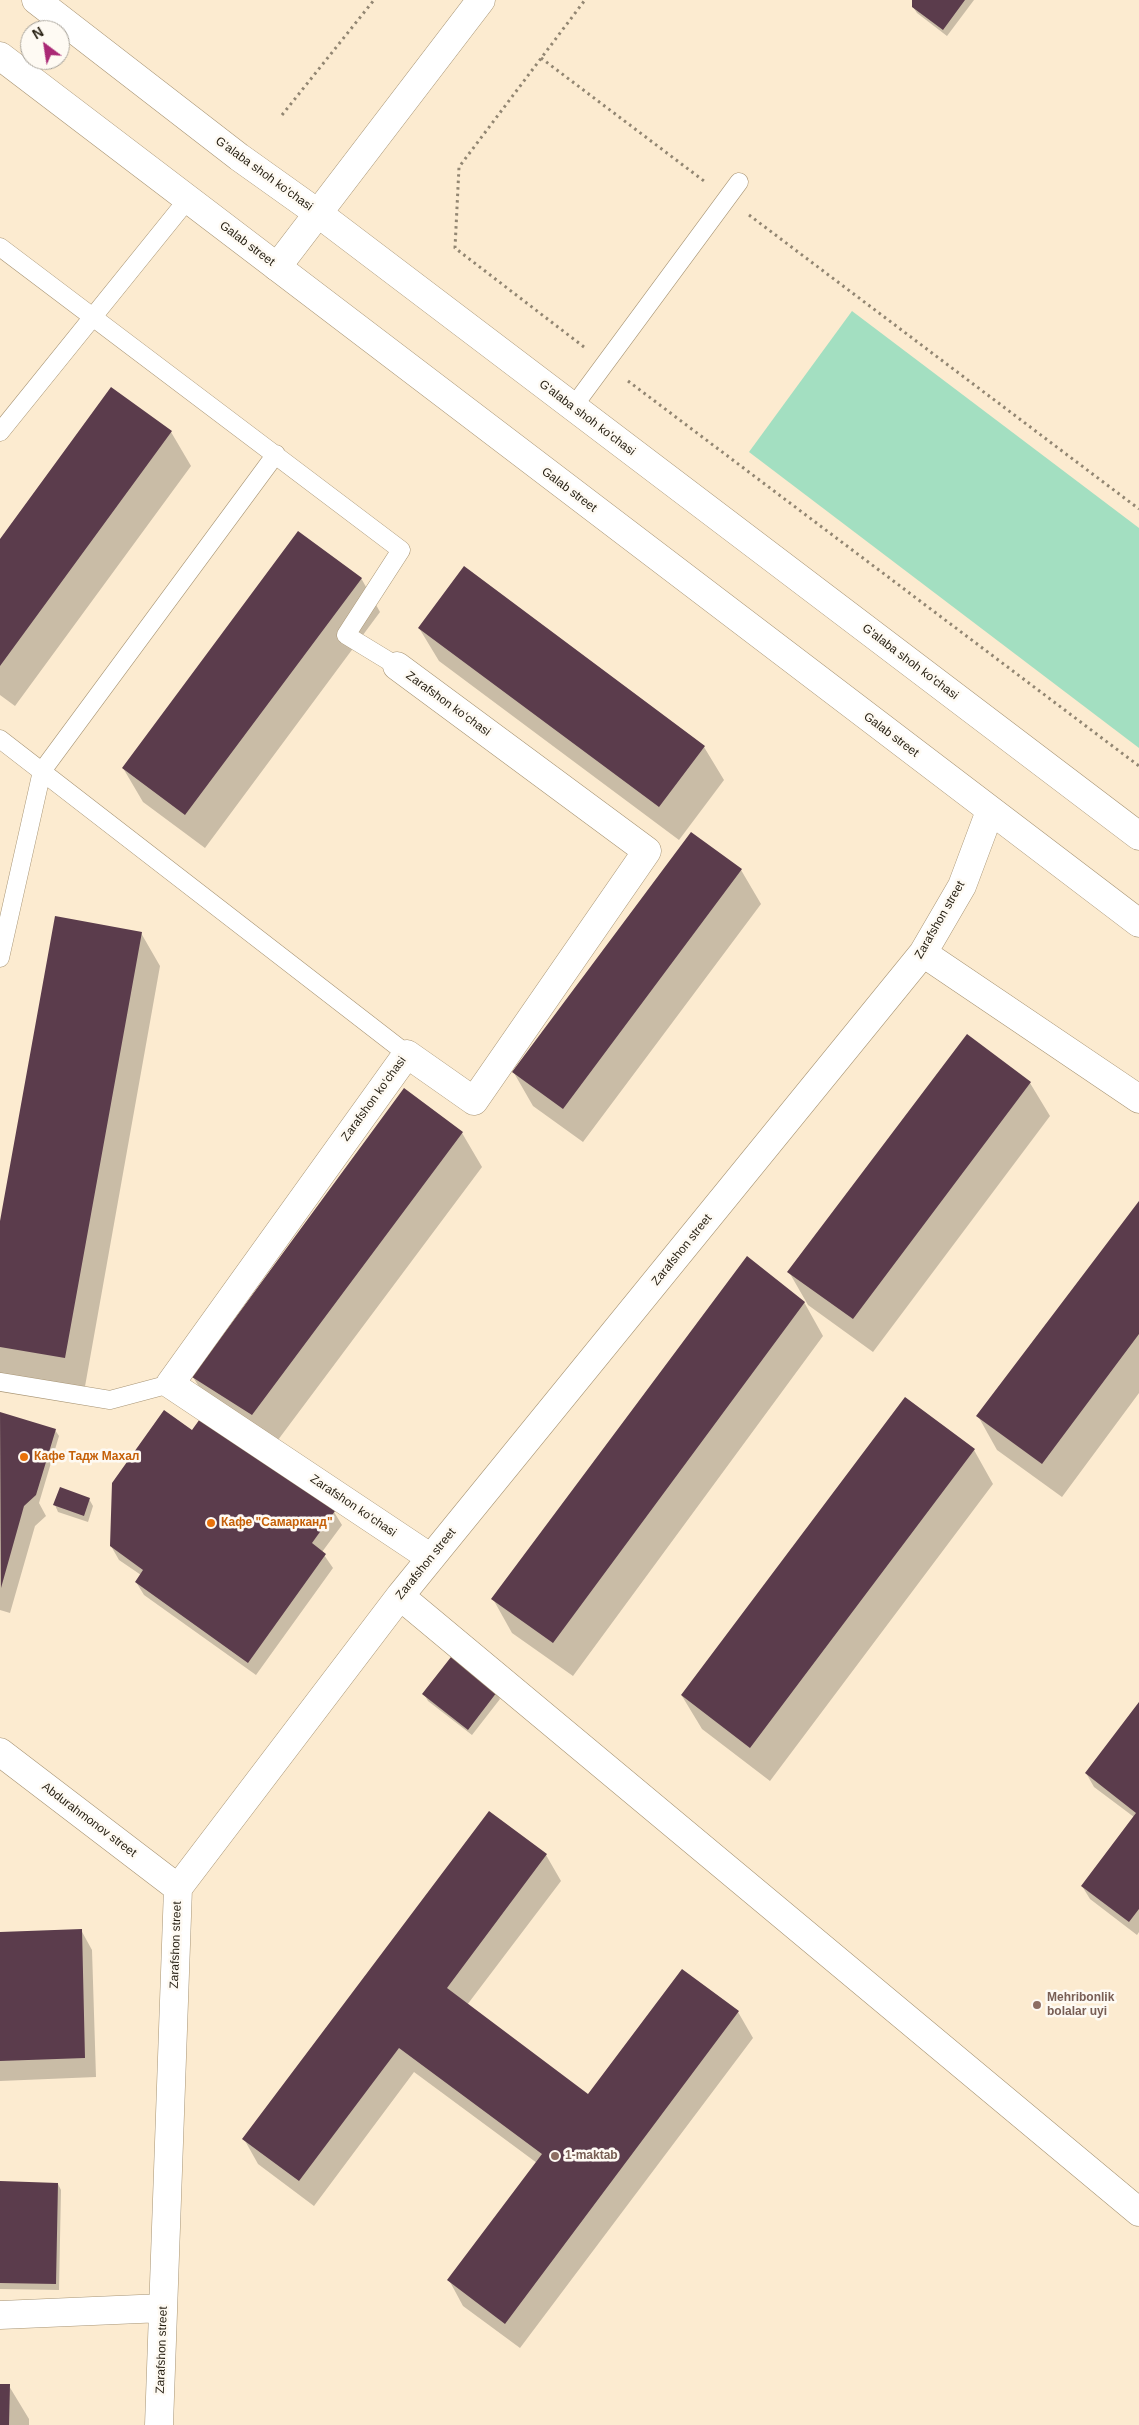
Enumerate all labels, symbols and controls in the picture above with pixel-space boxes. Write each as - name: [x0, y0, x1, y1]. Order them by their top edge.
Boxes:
- north arrow: [20, 20, 70, 70]
- text: N: [29, 24, 46, 42]
- street label: G'alaba shoh ko'chasi: [213, 134, 315, 214]
- street label: Galab street: [217, 219, 277, 269]
- street label: G'alaba shoh ko'chasi: [536, 377, 638, 459]
- street label: Galab street: [539, 465, 599, 515]
- street label: G'alaba shoh ko'chasi: [859, 621, 961, 703]
- street label: Zarafshon ko‘chasi: [403, 669, 493, 739]
- street label: Galab street: [861, 710, 921, 760]
- street label: Zarafshon street: [912, 879, 968, 961]
- street label: Zarafshon ko‘chasi: [339, 1054, 409, 1144]
- street label: Zarafshon street: [649, 1212, 715, 1288]
- place label: Кафе Тадж Махал: [34, 1450, 139, 1464]
- marker: Кафе Тадж Махал: [18, 1451, 30, 1463]
- street label: Zarafshon ko‘chasi: [307, 1472, 399, 1540]
- place label: Кафе "Самарканд": [221, 1516, 333, 1530]
- marker: Кафе "Самарканд": [205, 1517, 217, 1529]
- street label: Zarafshon street: [393, 1526, 459, 1602]
- street label: Abdurahmonov street: [39, 1780, 139, 1860]
- street label: Zarafshon street: [167, 1901, 185, 1989]
- place label: Mehribonlik bolalar uyi: [1047, 1991, 1114, 2019]
- marker: Mehribonlik bolalar uyi: [1031, 1999, 1043, 2011]
- place label: 1-maktab: [565, 2149, 618, 2163]
- marker: 1-maktab: [549, 2150, 561, 2162]
- street label: Zarafshon street: [153, 2306, 171, 2394]

